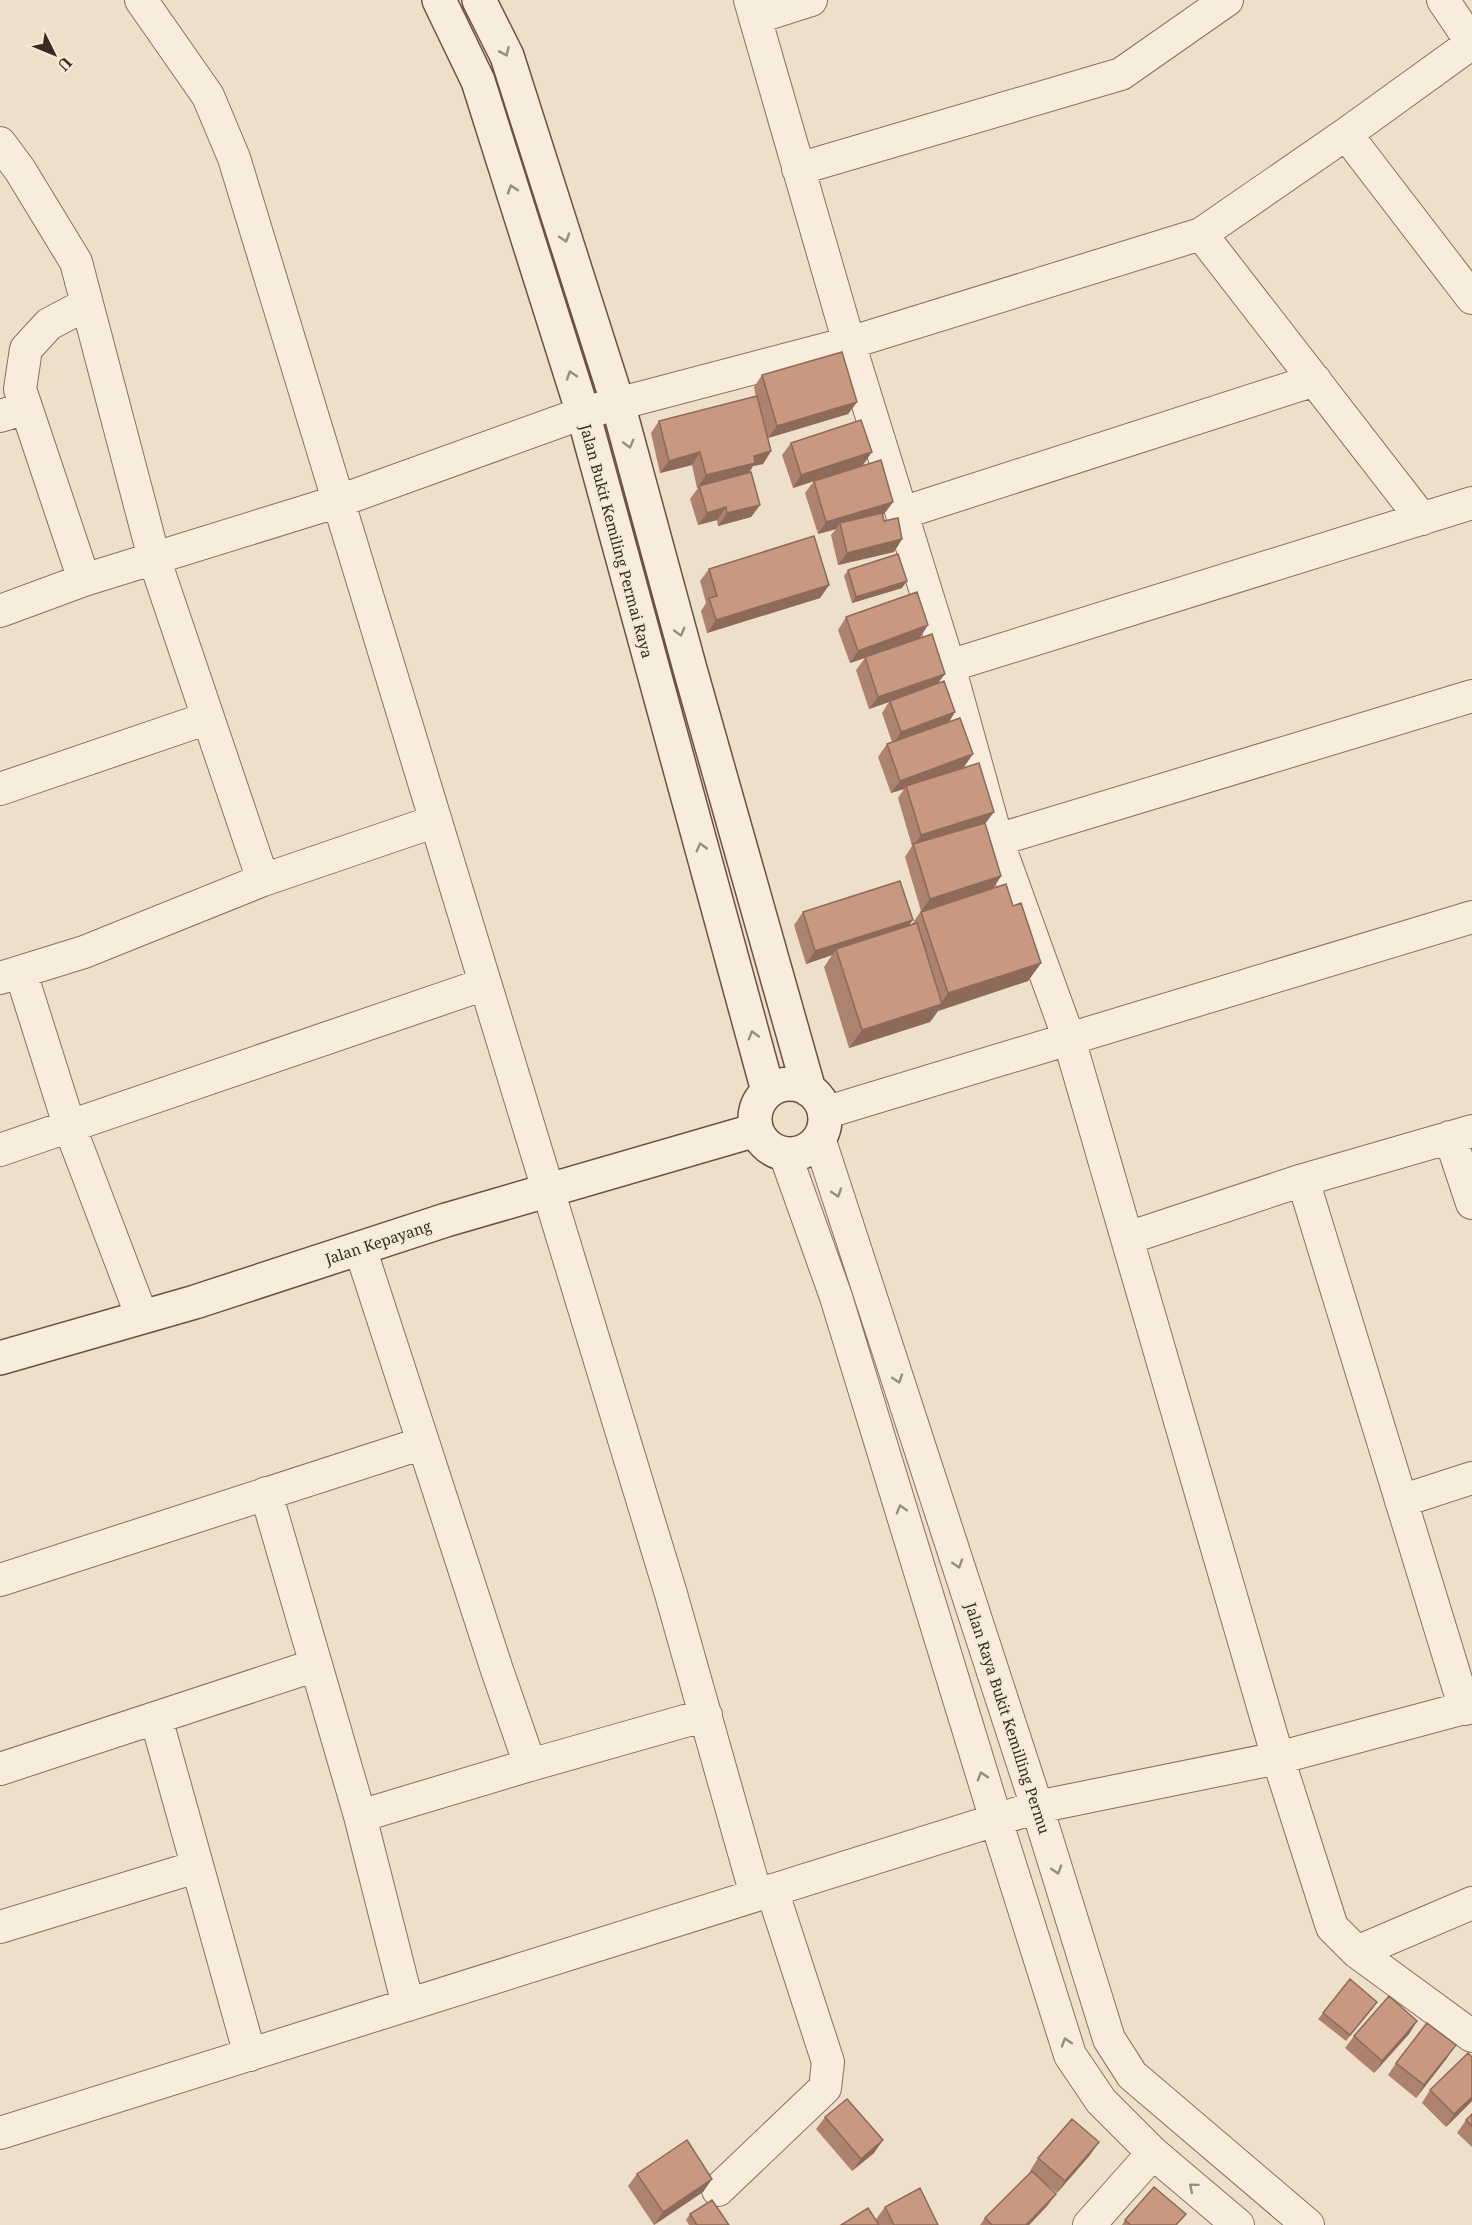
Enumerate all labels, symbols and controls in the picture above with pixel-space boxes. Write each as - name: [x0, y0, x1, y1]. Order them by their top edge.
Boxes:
- north arrow: [24, 24, 84, 84]
- one-way arrow: [498, 46, 510, 57]
- text: U: [53, 52, 77, 76]
- one-way arrow: [507, 184, 519, 195]
- one-way arrow: [558, 232, 570, 243]
- one-way arrow: [565, 370, 578, 381]
- street label: Jalan Bukit Kemiling Permai Raya: [576, 421, 658, 660]
- one-way arrow: [622, 438, 634, 449]
- one-way arrow: [673, 627, 685, 637]
- one-way arrow: [696, 842, 708, 853]
- one-way arrow: [747, 1030, 760, 1040]
- one-way arrow: [830, 1187, 843, 1198]
- street label: Jalan Kepayang: [321, 1215, 434, 1269]
- one-way arrow: [891, 1373, 903, 1384]
- one-way arrow: [896, 1504, 908, 1515]
- one-way arrow: [951, 1558, 963, 1569]
- street label: Jalan Raya Bukit Kemilling Permu: [961, 1599, 1055, 1837]
- one-way arrow: [977, 1771, 989, 1782]
- one-way arrow: [1050, 1864, 1062, 1875]
- one-way arrow: [1061, 2037, 1073, 2048]
- one-way arrow: [1189, 2184, 1200, 2195]

